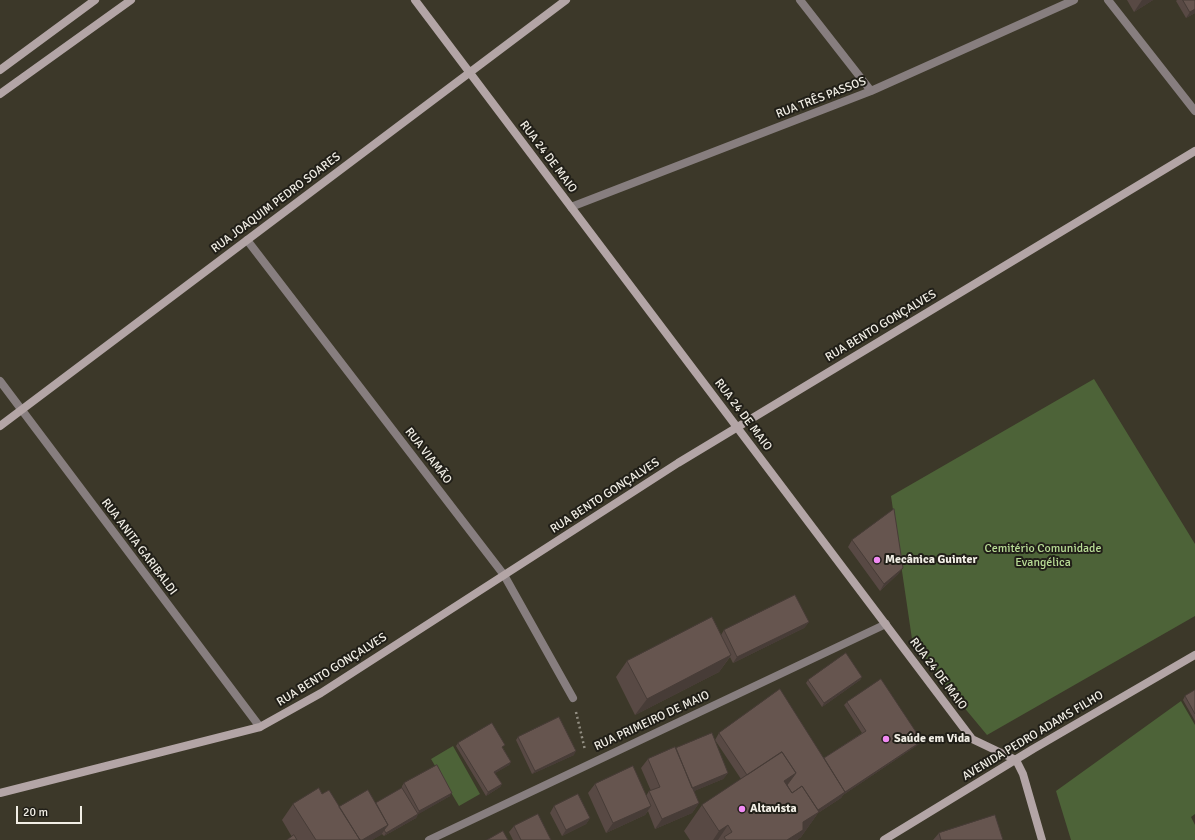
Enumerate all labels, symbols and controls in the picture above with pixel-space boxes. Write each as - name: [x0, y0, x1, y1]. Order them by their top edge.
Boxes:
- street label: RUA TRÊS PASSOS: [774, 74, 868, 122]
- street label: RUA 24 DE MAIO: [516, 118, 580, 196]
- street label: RUA JOAQUIM PEDRO SOARES: [209, 150, 343, 256]
- street label: RUA BENTO GONÇALVES: [823, 287, 939, 365]
- street label: RUA 24 DE MAIO: [711, 376, 775, 454]
- street label: RUA VIAMÃO: [402, 425, 454, 487]
- street label: RUA BENTO GONÇALVES: [548, 455, 662, 537]
- street label: RUA ANITA GARIBALDI: [98, 496, 180, 598]
- park label: Cemitério Comunidade Evangélica: [985, 542, 1101, 570]
- place label: Mecânica Guinter: [885, 553, 977, 567]
- marker: Mecânica Guinter: [872, 555, 882, 565]
- street label: RUA BENTO GONÇALVES: [274, 630, 390, 710]
- street label: RUA 24 DE MAIO: [906, 635, 970, 713]
- street label: RUA PRIMEIRO DE MAIO: [592, 688, 712, 754]
- street label: AVENIDA PEDRO ADAMS FILHO: [960, 688, 1106, 784]
- place label: Saúde em Vida: [894, 732, 970, 746]
- marker: Saúde em Vida: [881, 734, 891, 744]
- scale bar: [18, 798, 84, 824]
- place label: Altavista: [750, 802, 797, 816]
- marker: Altavista: [737, 804, 747, 814]
- text: 20 m: [23, 805, 48, 820]

